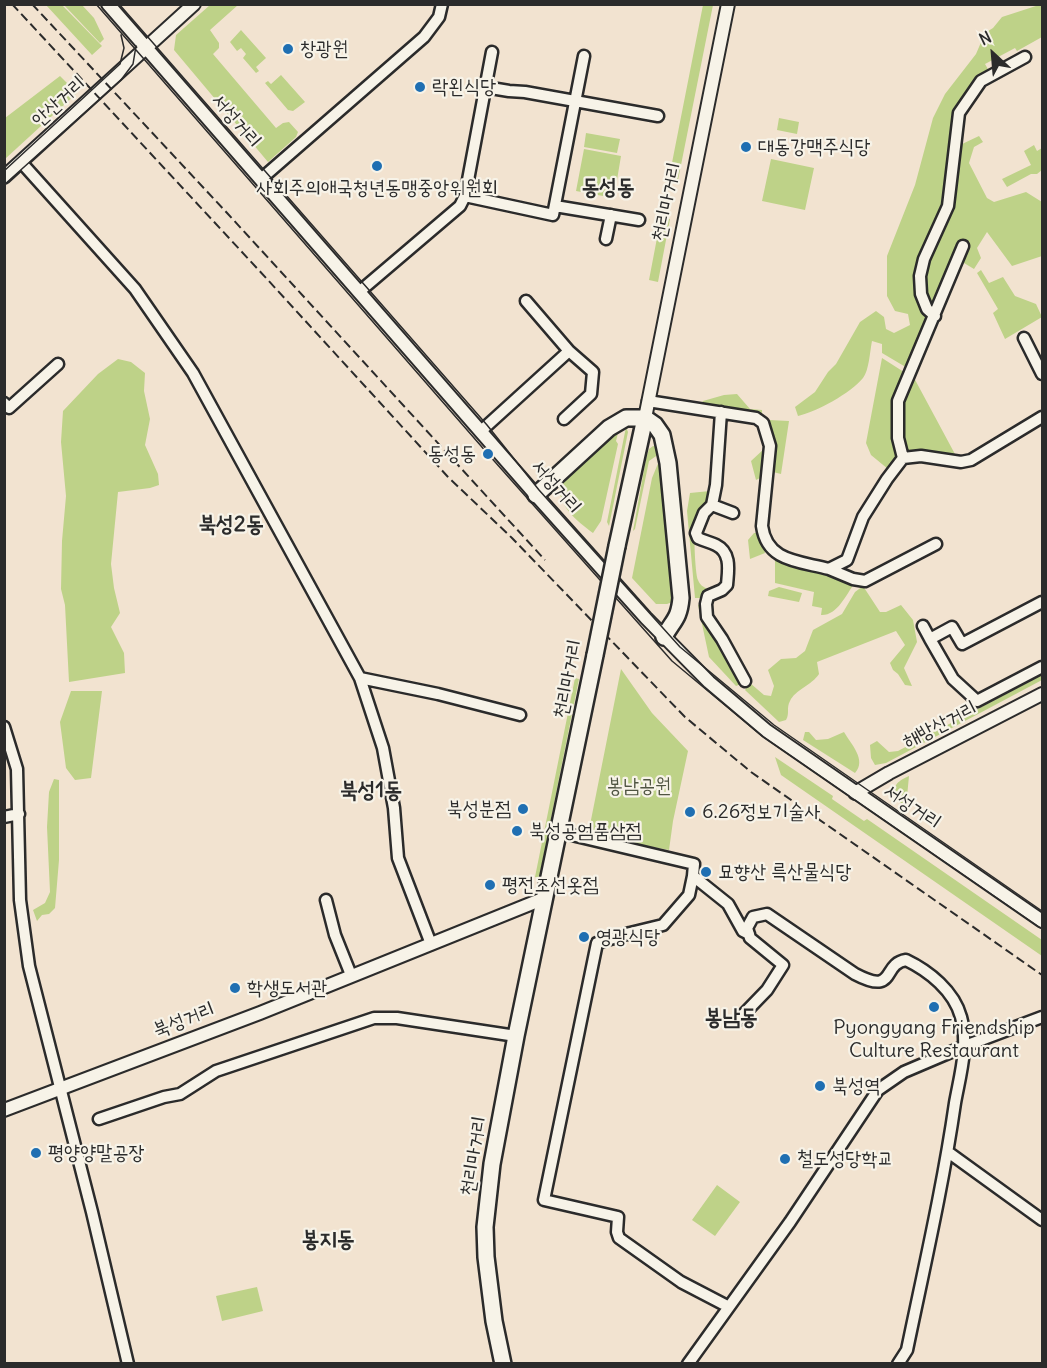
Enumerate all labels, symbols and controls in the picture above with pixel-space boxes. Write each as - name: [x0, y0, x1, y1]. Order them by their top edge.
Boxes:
- north arrow: [963, 24, 1023, 84]
- text: N: [976, 26, 994, 49]
- place label: 창광원: [300, 37, 348, 61]
- marker: 창광원: [281, 42, 295, 56]
- street label: 안산거리: [27, 72, 91, 132]
- place label: 락왼식당: [432, 75, 496, 99]
- marker: 락왼식당: [413, 80, 427, 94]
- street label: 서성거리: [206, 89, 266, 153]
- place label: 대동강맥주식당: [758, 135, 871, 159]
- marker: 대동강맥주식당: [739, 140, 753, 154]
- marker: 사회주의애국청년동맹중앙위원회: [370, 159, 384, 173]
- street label: 천리마거리: [647, 160, 687, 244]
- district label: 동성동: [581, 175, 635, 201]
- place label: 사회주의애국청년동맹중앙위원회: [256, 176, 498, 200]
- place label: 동성동: [428, 442, 476, 466]
- marker: 동성동: [481, 447, 495, 461]
- street label: 서성거리: [526, 455, 586, 519]
- district label: 북성2동: [198, 512, 264, 538]
- street label: 천리마거리: [549, 637, 587, 721]
- street label: 해방산거리: [899, 696, 981, 754]
- park label: 봉남공원: [607, 774, 671, 798]
- district label: 북성1동: [340, 778, 402, 804]
- street label: 서성거리: [879, 779, 945, 835]
- place label: 북성분점: [447, 797, 511, 821]
- place label: 6.26정보기술사: [702, 800, 821, 824]
- marker: 북성분점: [516, 802, 530, 816]
- marker: 6.26정보기술사: [683, 805, 697, 819]
- place label: 북성공엄품삼점: [529, 819, 642, 843]
- marker: 북성공엄품삼점: [510, 824, 524, 838]
- place label: 묘향산 륵산물식당: [718, 860, 852, 884]
- marker: 묘향산 륵산물식당: [699, 865, 713, 879]
- place label: 평전조선옷점: [502, 873, 599, 897]
- marker: 평전조선옷점: [483, 878, 497, 892]
- place label: 영광식당: [596, 925, 660, 949]
- marker: 영광식당: [577, 930, 591, 944]
- place label: 학생도서관: [247, 976, 327, 1000]
- marker: 학생도서관: [228, 981, 242, 995]
- street label: 북성거리: [150, 997, 218, 1043]
- marker: Pyongyang Friendship Culture Restaurant: [927, 1000, 941, 1014]
- district label: 봉남동: [704, 1005, 758, 1031]
- place label: Pyongyang Friendship Culture Restaurant: [833, 1016, 1035, 1063]
- place label: 북성역: [832, 1074, 880, 1098]
- marker: 북성역: [813, 1079, 827, 1093]
- street label: 천리마거리: [456, 1114, 492, 1198]
- place label: 평양양말공장: [48, 1141, 145, 1165]
- marker: 평양양말공장: [29, 1146, 43, 1160]
- place label: 철도성당학교: [797, 1147, 894, 1171]
- marker: 철도성당학교: [778, 1152, 792, 1166]
- district label: 봉지동: [301, 1227, 355, 1253]

